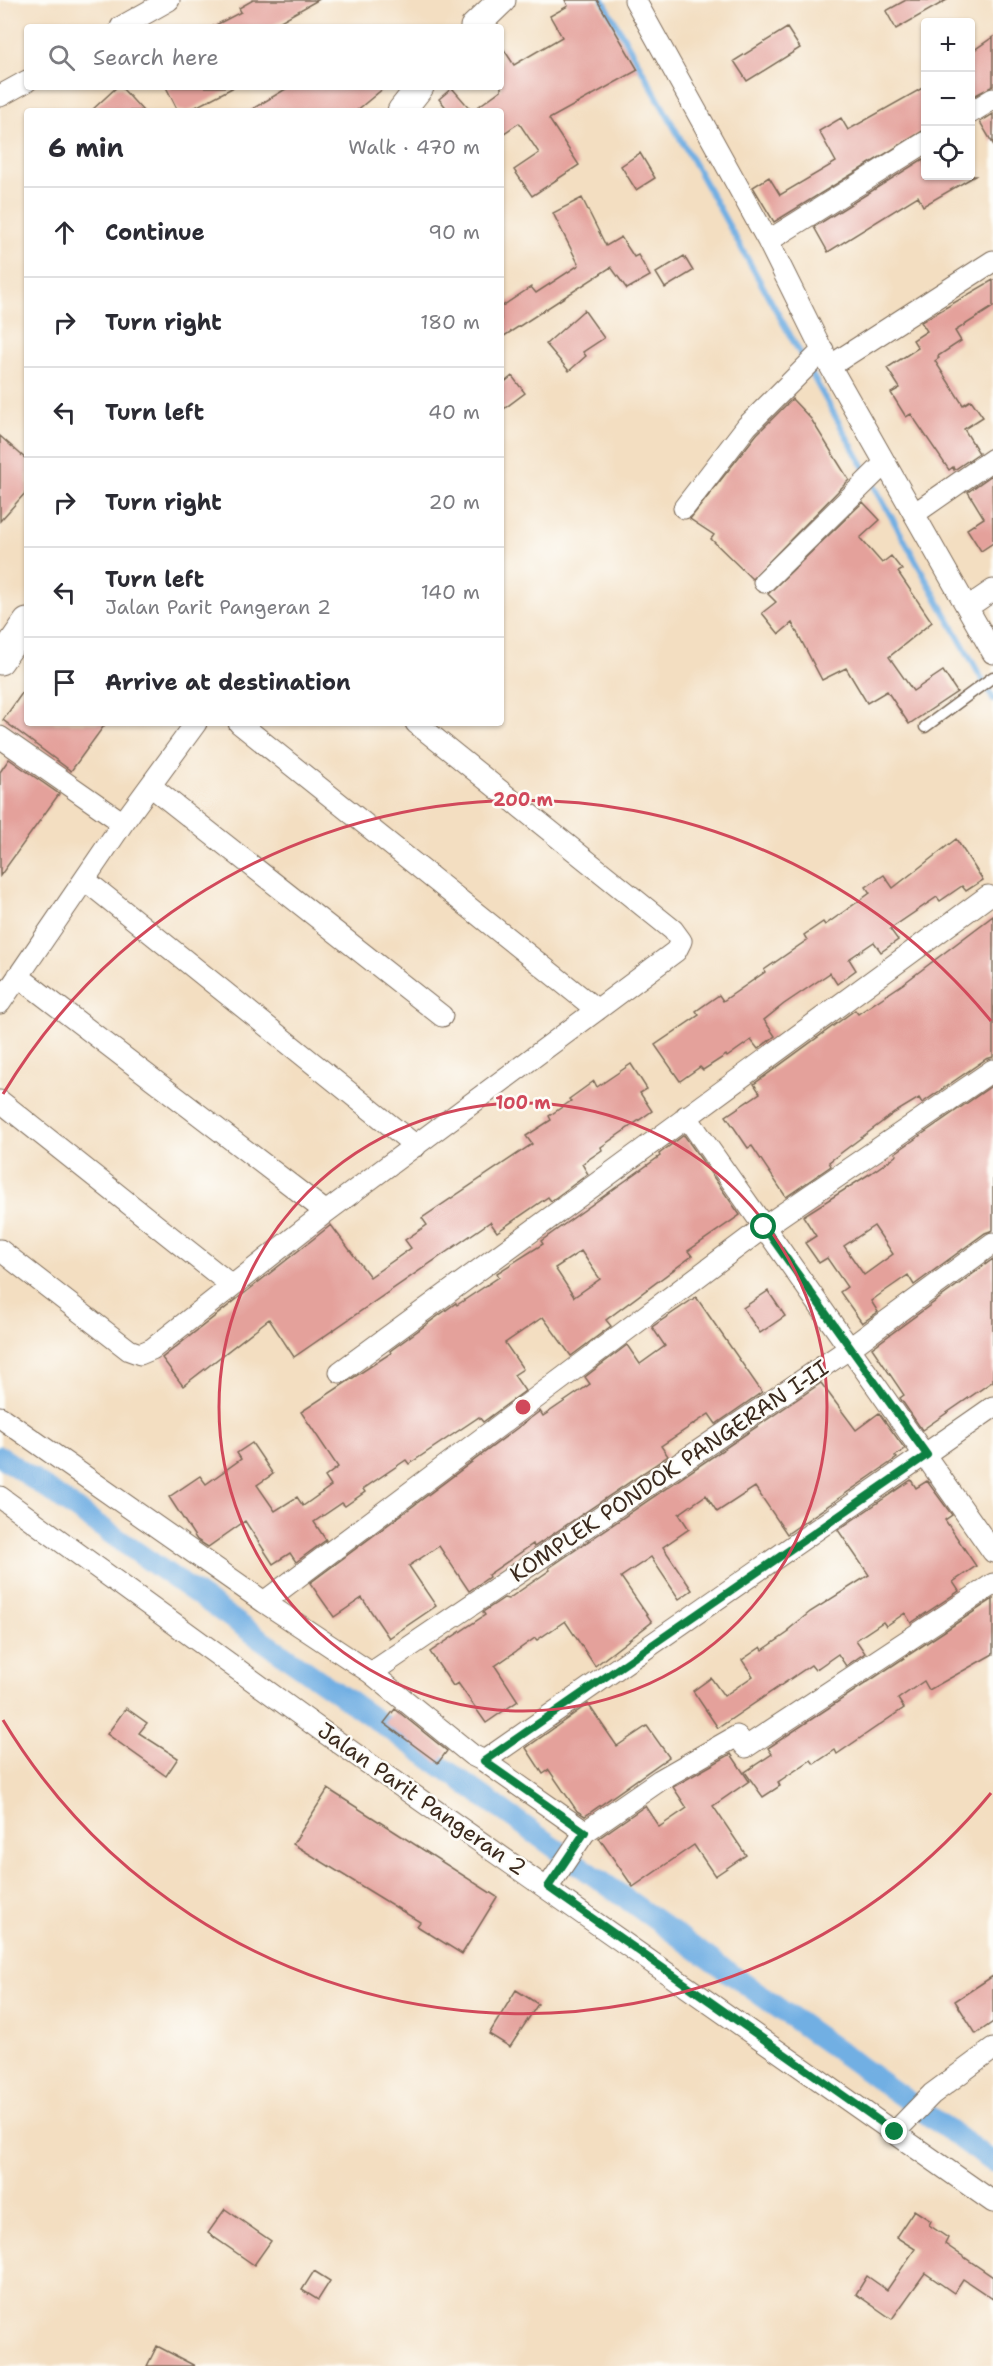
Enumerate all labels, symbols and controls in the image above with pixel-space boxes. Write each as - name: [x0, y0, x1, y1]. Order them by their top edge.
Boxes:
- map controls: [921, 18, 975, 180]
- button: +: [921, 18, 975, 72]
- search box: [24, 24, 504, 90]
- icon: search: [45, 41, 78, 74]
- text: Search here: [93, 43, 219, 72]
- button: −: [921, 72, 975, 126]
- button: locate: [921, 126, 975, 180]
- text: 6 min: [48, 130, 124, 165]
- text: Walk · 470 m: [348, 134, 480, 160]
- icon: ahead: [48, 216, 81, 249]
- text: Continue: [105, 218, 205, 247]
- text: 90 m: [428, 219, 480, 245]
- icon: right: [48, 306, 81, 339]
- text: Turn right: [105, 308, 222, 337]
- text: 180 m: [420, 309, 480, 335]
- icon: left: [48, 396, 81, 429]
- text: Turn left: [105, 398, 204, 427]
- text: 40 m: [428, 399, 480, 425]
- icon: right: [48, 486, 81, 519]
- text: Turn right: [105, 488, 222, 517]
- text: 20 m: [429, 489, 480, 515]
- text: Turn left: [105, 565, 204, 594]
- icon: left: [48, 576, 81, 609]
- text: 140 m: [421, 579, 480, 605]
- text: Jalan Parit Pangeran 2: [105, 594, 331, 620]
- icon: arrive: [48, 666, 81, 699]
- text: Arrive at destination: [105, 668, 351, 697]
- text: 200 m: [493, 788, 554, 812]
- text: 100 m: [495, 1091, 551, 1115]
- route start: [750, 1213, 776, 1239]
- street label: KOMPLEK PONDOK PANGERAN I-II: [504, 1353, 834, 1589]
- centre of rings: [513, 1397, 533, 1417]
- street label: Jalan Parit Pangeran 2: [312, 1716, 532, 1882]
- route end: [881, 2118, 907, 2144]

